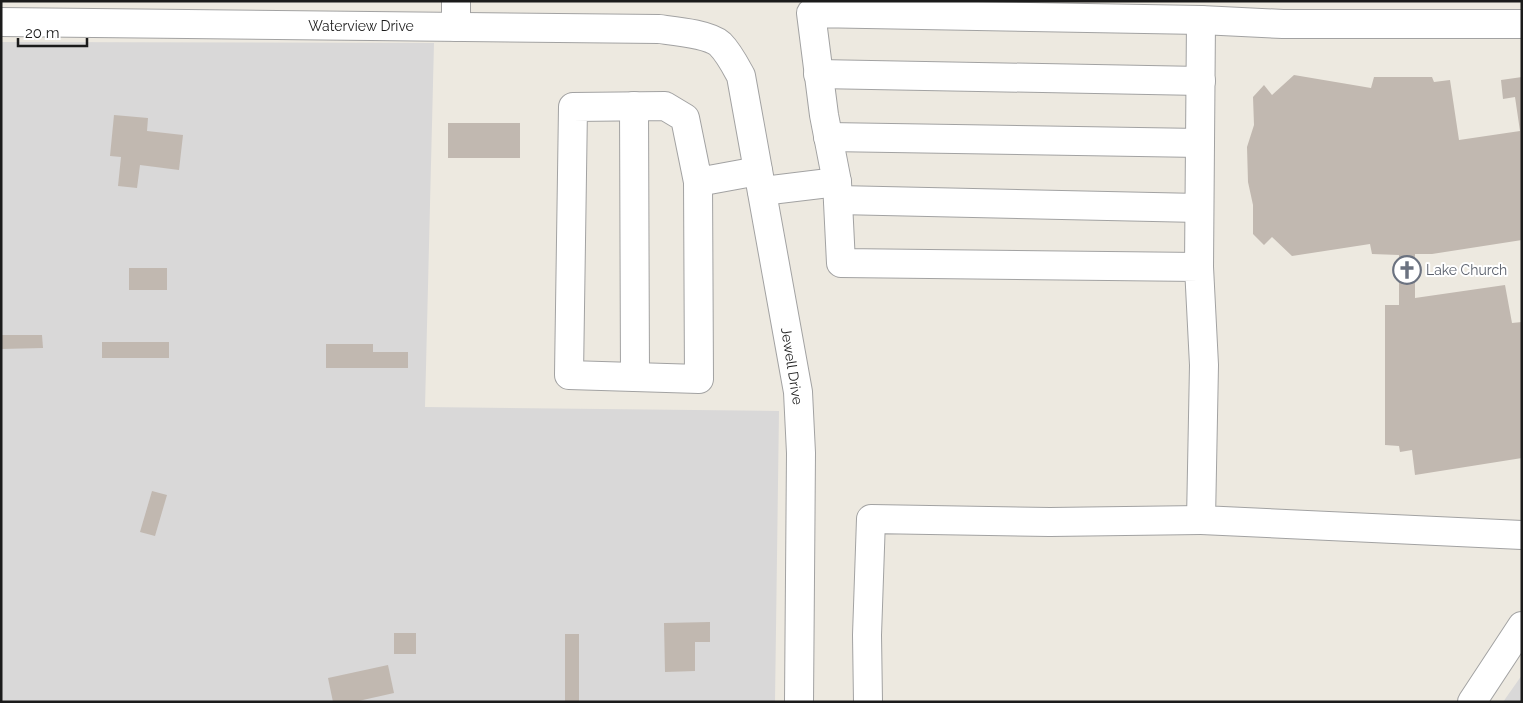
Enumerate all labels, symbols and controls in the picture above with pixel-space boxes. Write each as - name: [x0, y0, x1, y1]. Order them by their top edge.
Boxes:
- scale bar: [18, 15, 86, 47]
- street label: Waterview Drive: [308, 18, 414, 34]
- text: 20 m: [25, 24, 60, 42]
- church icon: Lake Church: [1392, 255, 1422, 285]
- place label: Lake Church: [1426, 262, 1507, 278]
- street label: Jewell Drive: [778, 326, 806, 406]

